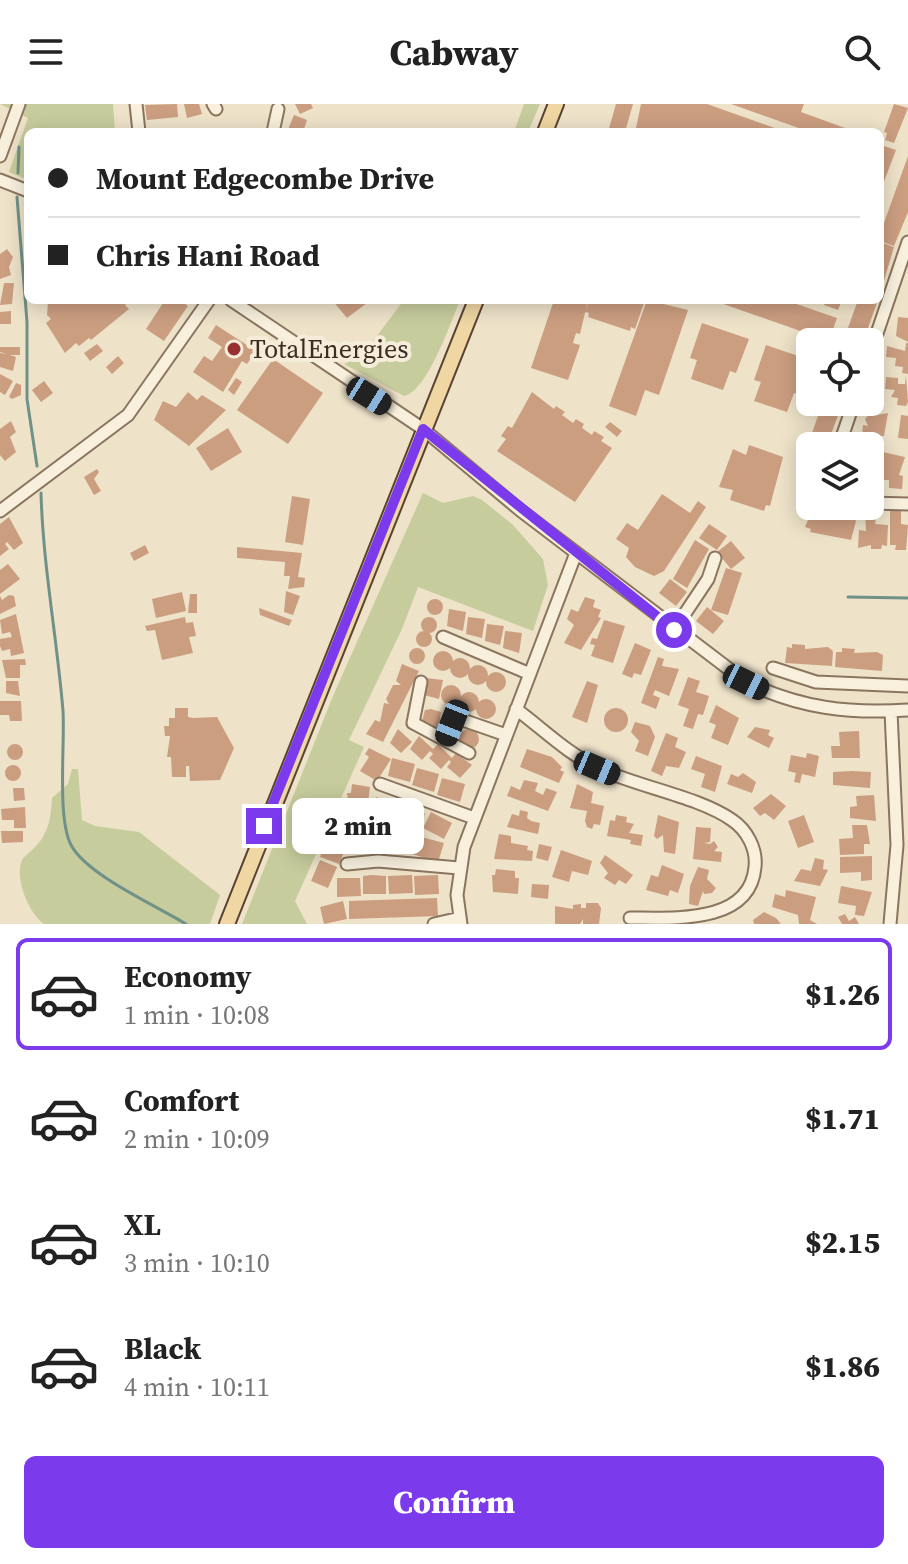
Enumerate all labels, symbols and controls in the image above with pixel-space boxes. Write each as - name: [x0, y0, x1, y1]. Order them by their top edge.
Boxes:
- text: Cabway: [389, 28, 519, 77]
- icon: menu: [24, 30, 68, 74]
- icon: search: [840, 30, 884, 74]
- text: Mount Edgecombe Drive: [96, 158, 434, 199]
- text: Chris Hani Road: [96, 235, 320, 276]
- map controls: [796, 328, 884, 520]
- button: locate: [796, 328, 884, 416]
- place label: TotalEnergies: [250, 331, 409, 367]
- marker: TotalEnergies: [225, 340, 243, 358]
- car: [342, 373, 396, 419]
- button: layers: [796, 432, 884, 520]
- route start: [656, 612, 692, 648]
- car: [719, 661, 773, 703]
- car: [432, 696, 472, 750]
- car: [570, 748, 624, 788]
- callout: 2 min: [292, 798, 424, 854]
- route end: [246, 808, 282, 844]
- text: 2 min: [324, 808, 392, 844]
- text: Economy: [124, 956, 252, 997]
- icon: car: [28, 958, 100, 1030]
- text: $1.26: [805, 974, 880, 1015]
- text: 1 min · 10:08: [124, 997, 270, 1033]
- text: Comfort: [124, 1080, 239, 1121]
- icon: car: [28, 1082, 100, 1154]
- text: $1.71: [805, 1098, 880, 1139]
- text: 2 min · 10:09: [124, 1121, 270, 1157]
- text: XL: [124, 1204, 161, 1245]
- icon: car: [28, 1206, 100, 1278]
- text: $2.15: [805, 1222, 880, 1263]
- text: 3 min · 10:10: [124, 1245, 270, 1281]
- text: Black: [124, 1328, 201, 1369]
- icon: car: [28, 1330, 100, 1402]
- text: $1.86: [805, 1346, 880, 1387]
- text: 4 min · 10:11: [124, 1369, 270, 1405]
- button: Confirm: [24, 1456, 884, 1548]

